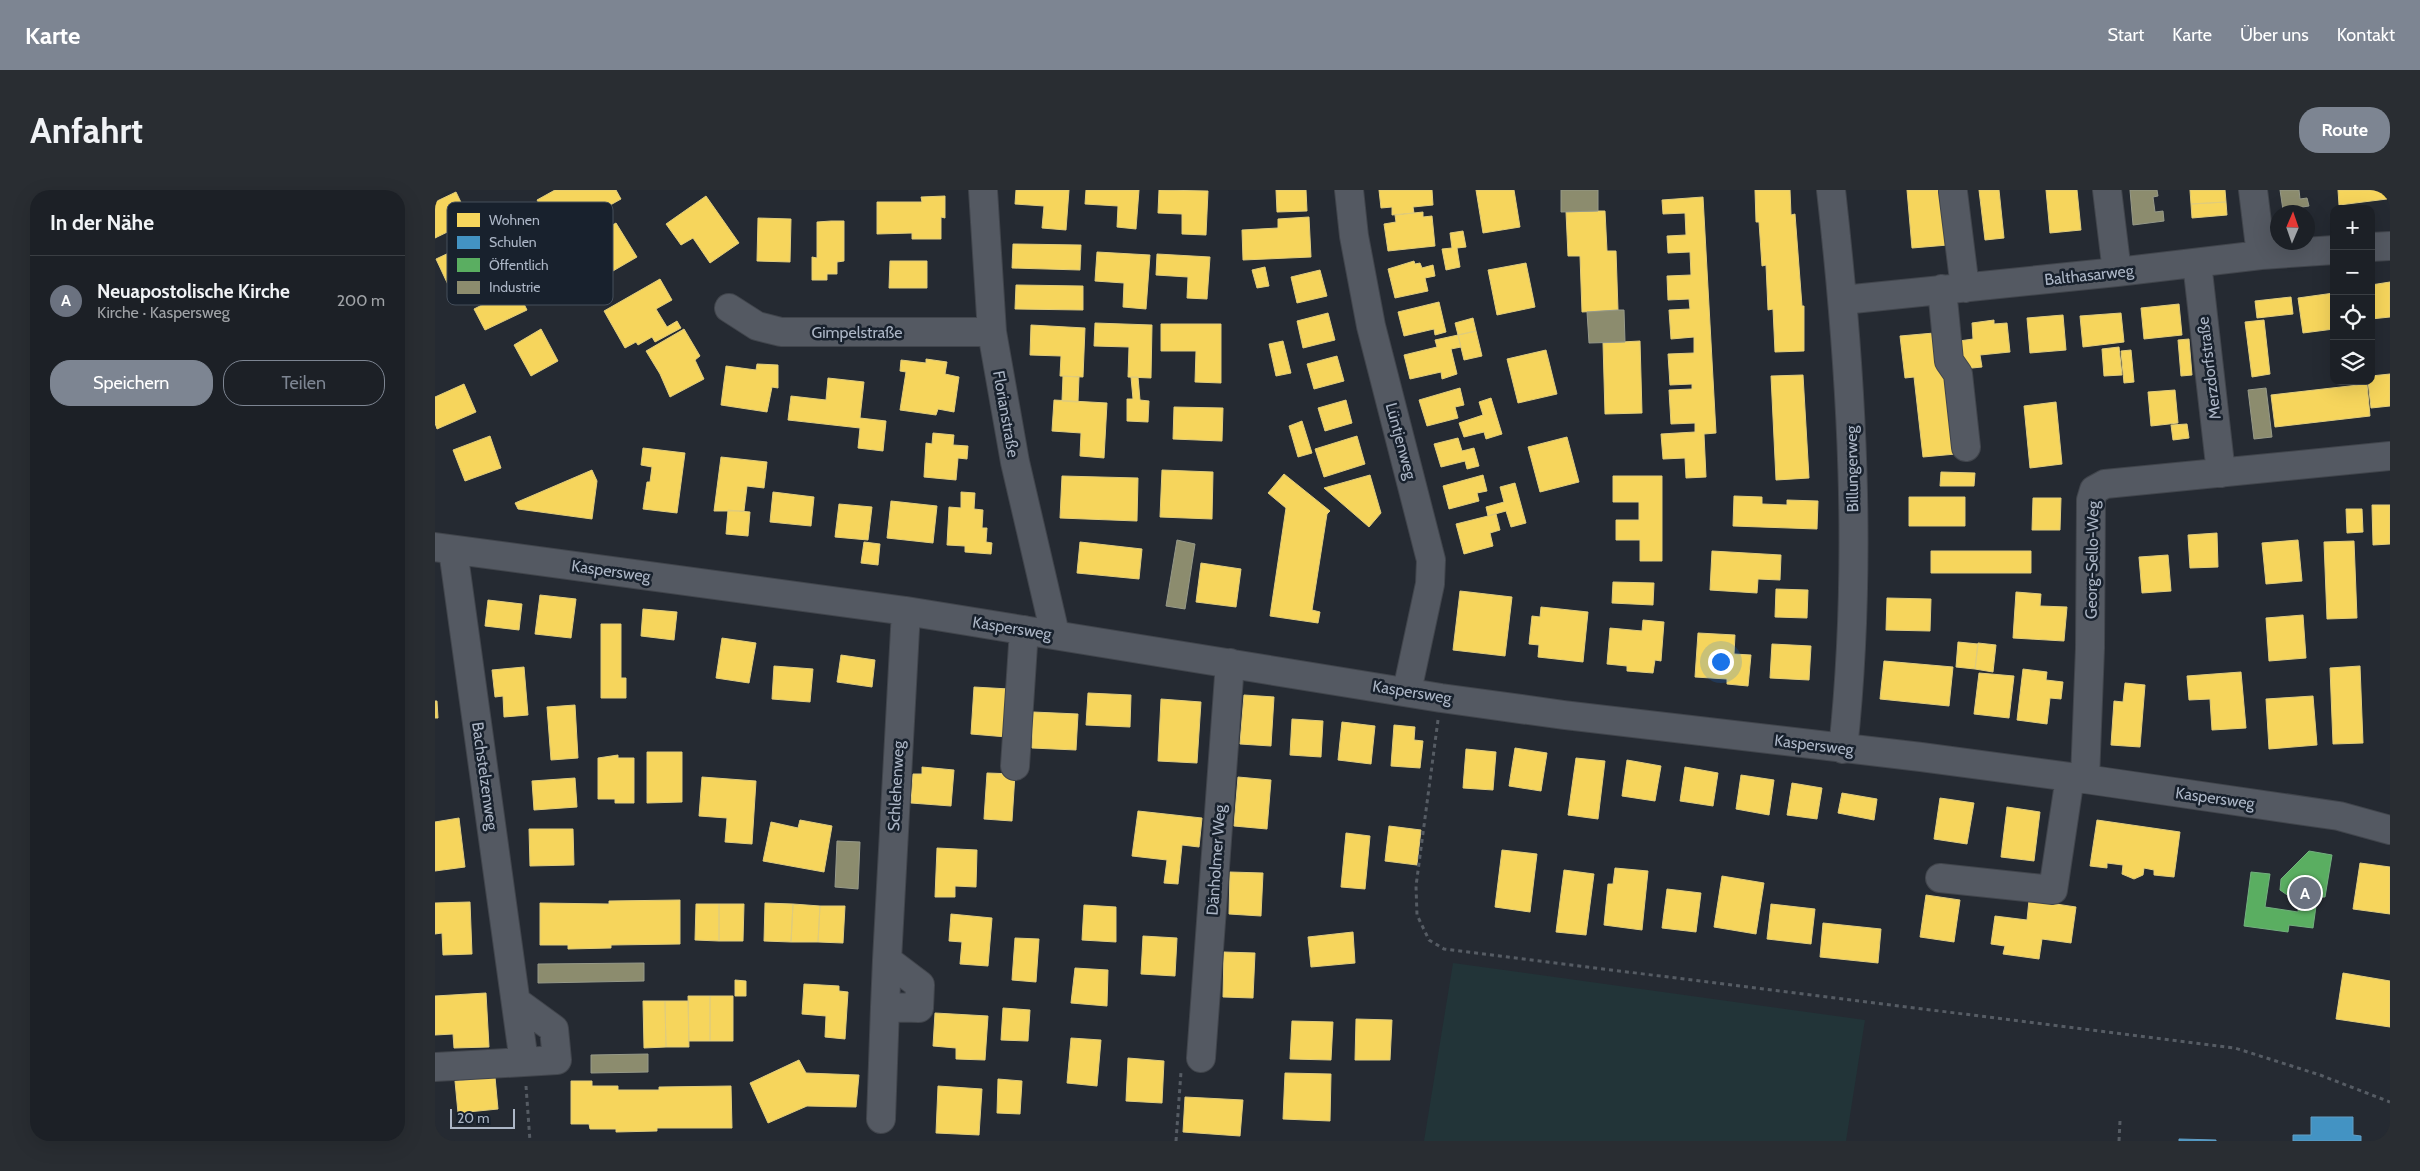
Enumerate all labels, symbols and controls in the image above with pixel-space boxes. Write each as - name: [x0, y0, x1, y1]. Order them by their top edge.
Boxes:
- text: Karte: [25, 21, 80, 50]
- text: Start: [2108, 24, 2144, 46]
- text: Karte: [2172, 24, 2212, 46]
- text: Über uns: [2240, 24, 2309, 46]
- text: Kontakt: [2337, 24, 2395, 46]
- button: Route: [2299, 107, 2390, 153]
- text: Anfahrt: [30, 109, 143, 152]
- legend: [447, 202, 613, 305]
- north arrow: [2270, 205, 2315, 250]
- map controls: [2330, 205, 2375, 385]
- button: +: [2330, 205, 2375, 250]
- text: In der Nähe: [50, 210, 154, 235]
- text: Wohnen: [489, 211, 540, 229]
- text: Schulen: [489, 233, 537, 251]
- button: −: [2330, 250, 2375, 295]
- text: Öffentlich: [489, 256, 549, 274]
- street label: Balthasarweg: [2043, 261, 2136, 289]
- text: Industrie: [489, 278, 540, 296]
- text: Neuapostolische Kirche: [97, 280, 290, 303]
- text: A: [61, 291, 71, 310]
- text: 200 m: [337, 291, 385, 310]
- button: locate: [2330, 295, 2375, 340]
- text: Kirche · Kaspersweg: [97, 303, 230, 322]
- street label: Merzdorfstraße: [2193, 316, 2225, 420]
- street label: Gimpelstraße: [812, 323, 902, 342]
- button: layers: [2330, 340, 2375, 385]
- button: Speichern: [50, 360, 213, 406]
- button: Teilen: [223, 360, 385, 406]
- street label: Florianstraße: [989, 369, 1023, 459]
- street label: Lüntjenweg: [1382, 401, 1421, 482]
- street label: Billungerweg: [1842, 424, 1862, 512]
- street label: Georg-Sello-Weg: [2081, 500, 2103, 619]
- street label: Kaspersweg: [570, 556, 653, 586]
- street label: Kaspersweg: [971, 612, 1054, 644]
- your location: [1708, 649, 1734, 675]
- street label: Kaspersweg: [1371, 676, 1454, 708]
- street label: Bachstelzenweg: [468, 721, 502, 832]
- street label: Kaspersweg: [1773, 731, 1856, 759]
- street label: Schlehenweg: [884, 739, 908, 832]
- street label: Kaspersweg: [2174, 783, 2257, 813]
- street label: Dänholmer Weg: [1203, 803, 1229, 916]
- pin: A: [2289, 874, 2321, 912]
- scale bar: [450, 1106, 515, 1129]
- text: 20 m: [457, 1109, 490, 1127]

